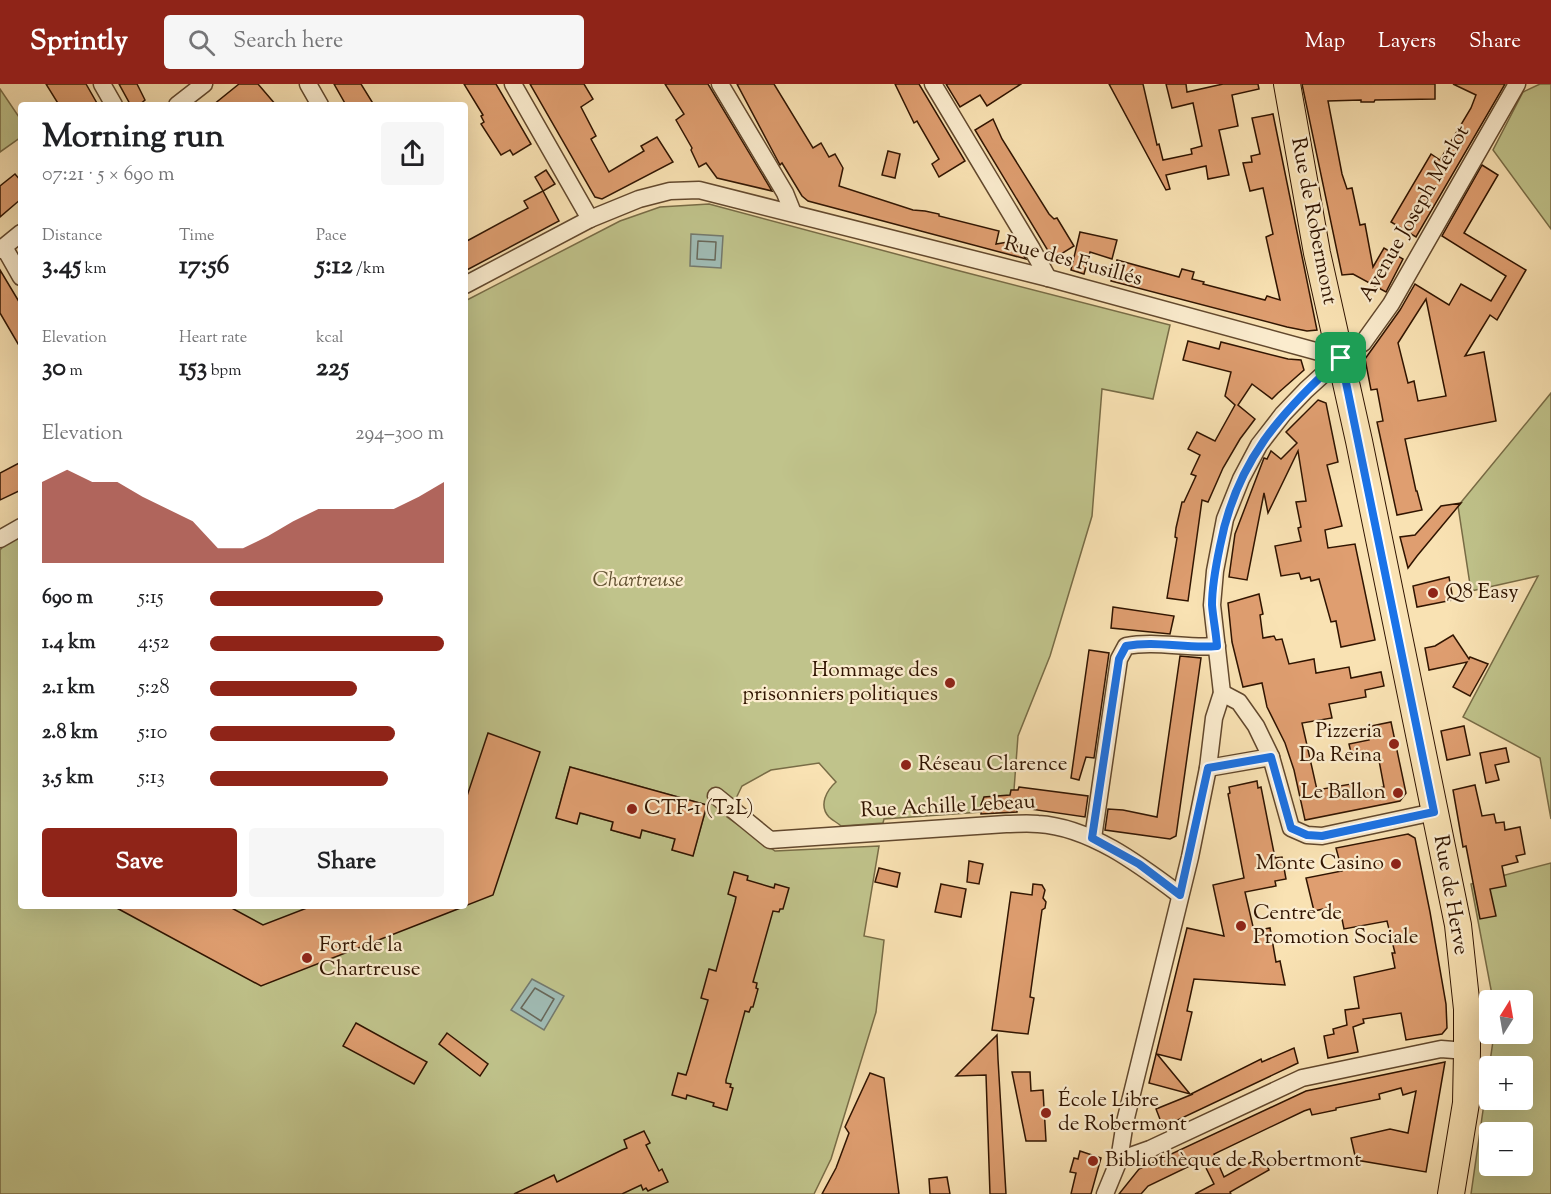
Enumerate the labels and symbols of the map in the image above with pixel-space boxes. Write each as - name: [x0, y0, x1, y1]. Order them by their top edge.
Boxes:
- street label: Avenue Joseph Merlot: [1352, 120, 1478, 308]
- street label: Rue de Robermont: [1282, 135, 1344, 307]
- street label: Rue des Fusillés: [1000, 229, 1146, 295]
- pin: [1315, 332, 1366, 383]
- park label: Chartreuse: [592, 566, 684, 596]
- place label: Q8 Easy: [1445, 578, 1519, 608]
- marker: Q8 Easy: [1426, 586, 1440, 600]
- place label: Hommage des prisonniers politiques: [742, 656, 938, 710]
- marker: Hommage des prisonniers politiques: [943, 676, 957, 690]
- place label: Pizzeria Da Reina: [1299, 717, 1382, 771]
- marker: Pizzeria Da Reina: [1387, 737, 1401, 751]
- place label: Réseau Clarence: [918, 750, 1068, 780]
- marker: Réseau Clarence: [899, 758, 913, 772]
- place label: Le Ballon: [1301, 778, 1386, 808]
- marker: Le Ballon: [1391, 786, 1405, 800]
- street label: Rue Achille Lebeau: [860, 787, 1036, 827]
- place label: CTF-1 (T2L): [644, 794, 754, 824]
- marker: CTF-1 (T2L): [625, 802, 639, 816]
- street label: Rue de Herve: [1425, 833, 1475, 957]
- place label: Monte Casino: [1256, 849, 1384, 879]
- marker: Monte Casino: [1389, 857, 1403, 871]
- place label: Centre de Promotion Sociale: [1253, 899, 1418, 953]
- marker: Centre de Promotion Sociale: [1234, 919, 1248, 933]
- place label: Fort de la Chartreuse: [319, 931, 421, 985]
- marker: Fort de la Chartreuse: [300, 951, 314, 965]
- north arrow: [1479, 990, 1533, 1044]
- place label: École Libre de Robermont: [1058, 1086, 1187, 1140]
- marker: École Libre de Robermont: [1039, 1106, 1053, 1120]
- place label: Bibliothèque de Robertmont: [1105, 1146, 1361, 1176]
- marker: Bibliothèque de Robertmont: [1086, 1154, 1100, 1168]

